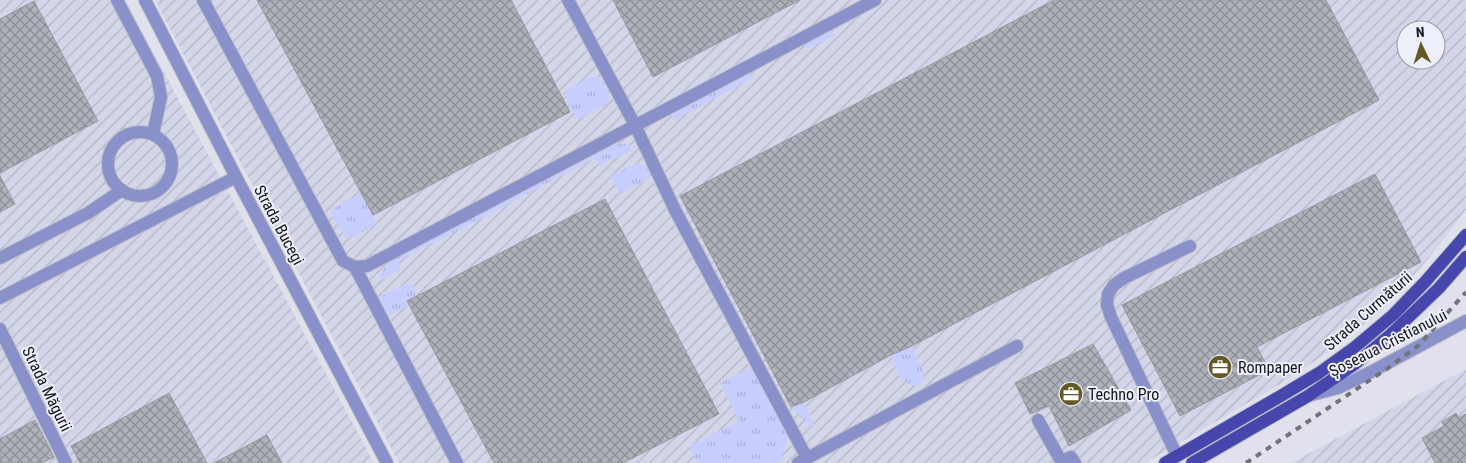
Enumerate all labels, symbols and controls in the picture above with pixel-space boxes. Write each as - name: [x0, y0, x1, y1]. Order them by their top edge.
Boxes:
- north arrow: [1396, 20, 1446, 70]
- text: N: [1415, 24, 1425, 40]
- street label: Strada Bucegi: [250, 182, 308, 268]
- street label: Strada Curmăturii: [1320, 268, 1416, 354]
- street label: Șoseaua Cristianului: [1326, 305, 1450, 382]
- street label: Strada Măgurii: [18, 343, 76, 435]
- office icon: Rompaper: [1207, 354, 1233, 380]
- place label: Rompaper: [1238, 358, 1303, 377]
- office icon: Techno Pro: [1058, 381, 1084, 407]
- place label: Techno Pro: [1088, 385, 1159, 404]

